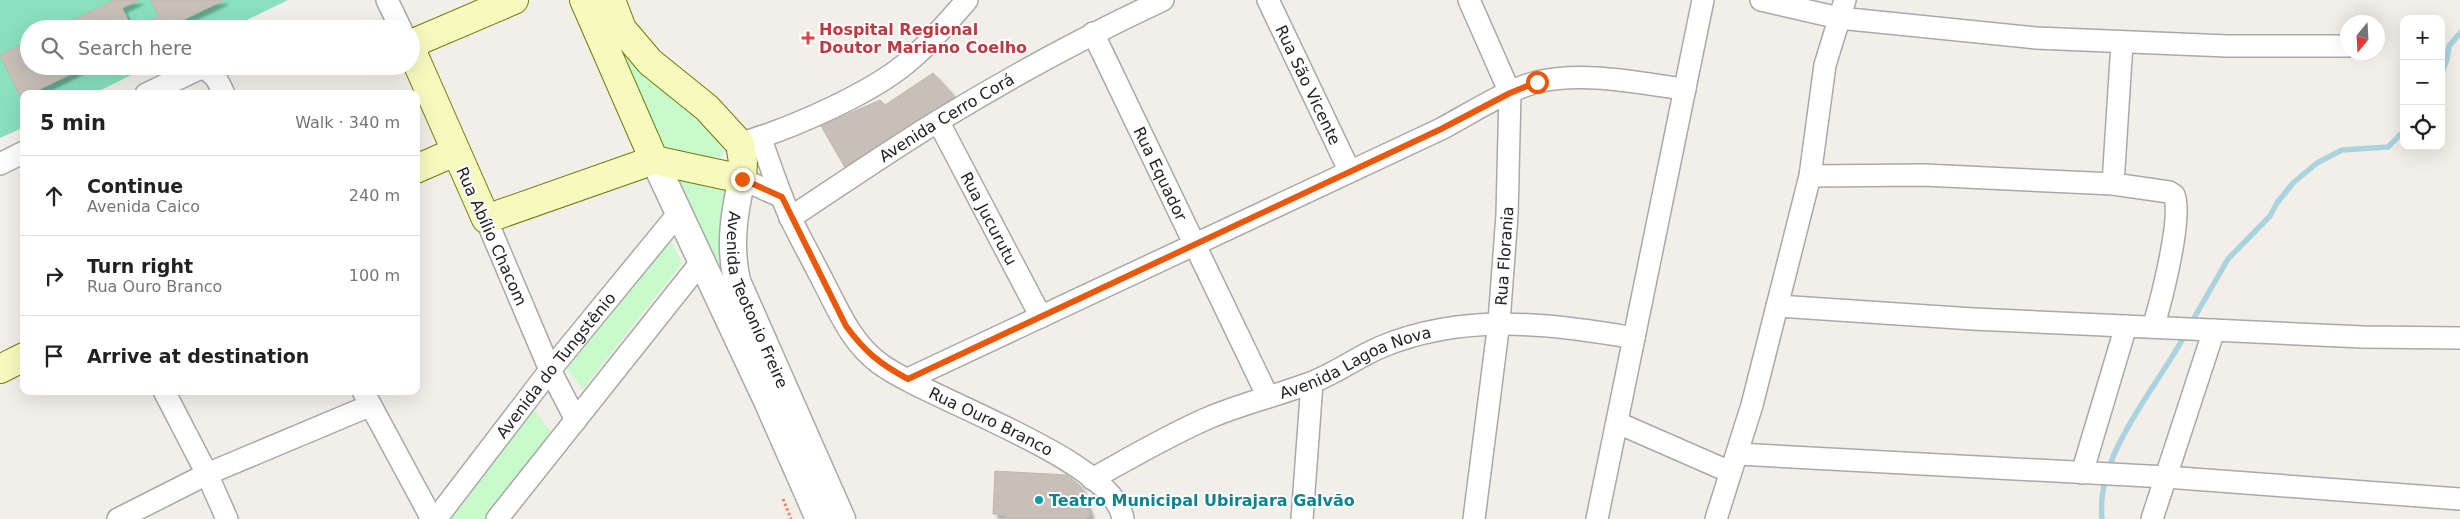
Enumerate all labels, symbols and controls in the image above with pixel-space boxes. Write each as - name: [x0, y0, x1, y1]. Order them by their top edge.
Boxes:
- north arrow: [2340, 15, 2385, 60]
- map controls: [2400, 15, 2445, 150]
- button: +: [2400, 15, 2445, 60]
- search box: [20, 20, 420, 75]
- place label: Hospital Regional Doutor Mariano Coelho: [819, 20, 1027, 57]
- street label: Rua São Vicente: [1271, 22, 1345, 148]
- marker: Hospital Regional Doutor Mariano Coelho: [801, 31, 815, 45]
- icon: search: [38, 34, 66, 62]
- text: Search here: [78, 37, 192, 59]
- button: −: [2400, 60, 2445, 105]
- street label: Avenida Cerro Corá: [875, 70, 1018, 166]
- route start: [1526, 71, 1549, 94]
- button: locate: [2400, 105, 2445, 150]
- text: 5 min: [40, 111, 106, 135]
- text: Walk · 340 m: [295, 113, 400, 132]
- street label: Rua Equador: [1129, 124, 1191, 224]
- street label: Rua Abílio Chacom: [452, 164, 531, 309]
- route end: [731, 168, 754, 191]
- street label: Rua Jucurutu: [957, 169, 1021, 268]
- text: Continue: [87, 175, 183, 197]
- icon: ahead: [40, 182, 68, 210]
- text: 240 m: [349, 186, 400, 205]
- text: Avenida Caico: [87, 197, 200, 216]
- street label: Rua Florania: [1492, 206, 1517, 306]
- street label: Avenida Teotonio Freire: [723, 210, 792, 391]
- text: Turn right: [87, 255, 193, 277]
- icon: right: [40, 262, 68, 290]
- text: 100 m: [349, 266, 400, 285]
- text: Rua Ouro Branco: [87, 277, 222, 296]
- street label: Avenida do Tungstênio: [492, 289, 620, 442]
- street label: Avenida Lagoa Nova: [1277, 323, 1433, 403]
- icon: arrive: [40, 342, 68, 370]
- text: Arrive at destination: [87, 345, 309, 367]
- street label: Rua Ouro Branco: [926, 383, 1056, 460]
- place label: Teatro Municipal Ubirajara Galvão: [1049, 491, 1355, 510]
- marker: Teatro Municipal Ubirajara Galvão: [1033, 494, 1045, 506]

